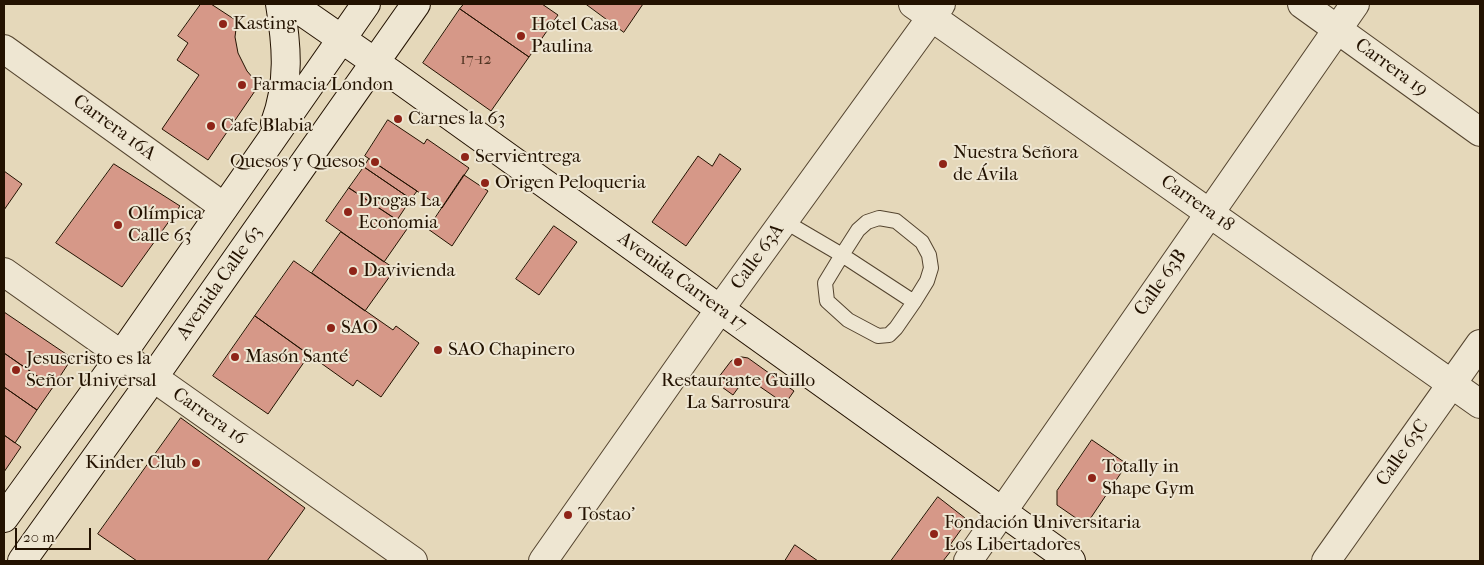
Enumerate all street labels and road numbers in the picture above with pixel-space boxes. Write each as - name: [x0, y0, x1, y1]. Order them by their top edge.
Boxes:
- street label: Carrera 19: [1350, 34, 1432, 102]
- street label: Carrera 16A: [68, 90, 160, 166]
- street label: Carrera 18: [1156, 170, 1238, 238]
- street label: Calle 63A: [726, 220, 790, 294]
- street label: Avenida Calle 63: [172, 222, 268, 344]
- street label: Avenida Carrera 17: [613, 227, 751, 337]
- street label: Calle 63B: [1130, 245, 1192, 321]
- street label: Carrera 16: [168, 383, 250, 451]
- street label: Calle 63C: [1372, 415, 1434, 491]

